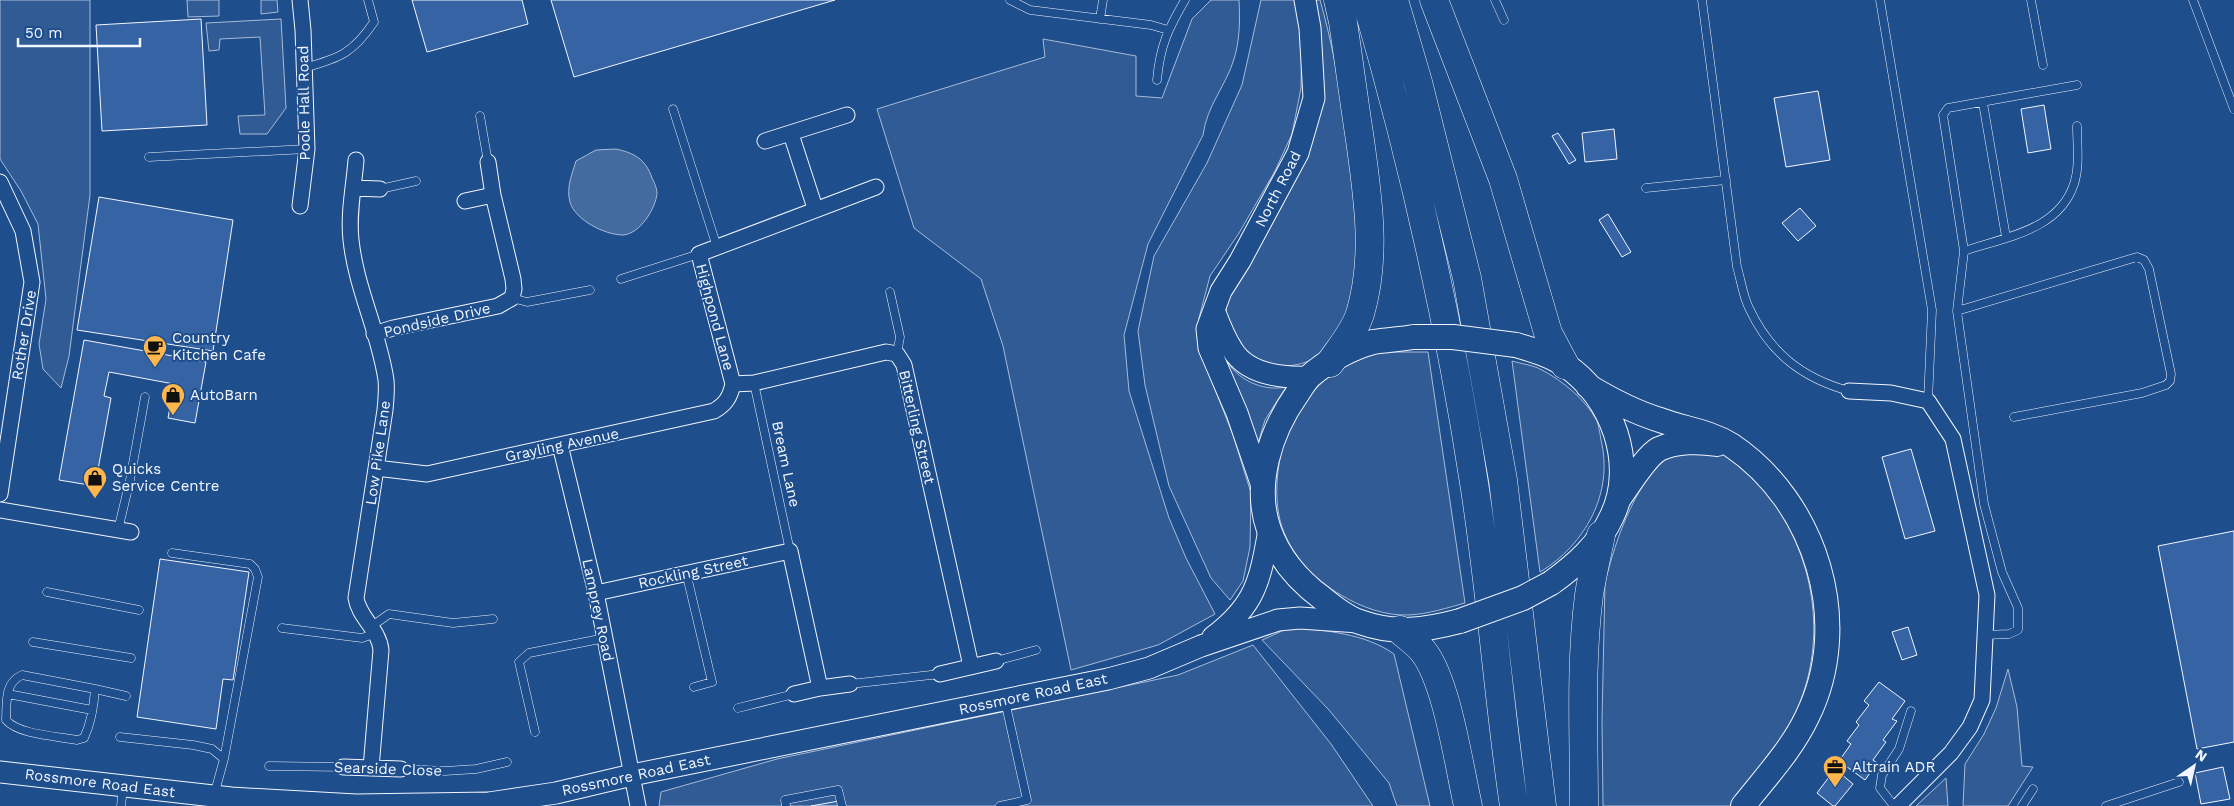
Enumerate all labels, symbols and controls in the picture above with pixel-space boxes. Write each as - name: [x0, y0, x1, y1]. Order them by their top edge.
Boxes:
- scale bar: [18, 15, 140, 47]
- text: 50 m: [25, 24, 62, 42]
- street label: Poole Hall Road: [294, 45, 314, 161]
- street label: North Road: [1251, 148, 1305, 230]
- street label: Highpond Lane: [692, 262, 738, 372]
- street label: Rother Drive: [8, 289, 40, 381]
- street label: Pondside Drive: [382, 299, 492, 341]
- place label: Country Kitchen Cafe: [172, 329, 266, 364]
- cafe icon: Country Kitchen Cafe: [142, 334, 168, 368]
- street label: Bitterling Street: [895, 368, 939, 486]
- shop icon: AutoBarn: [160, 382, 186, 416]
- place label: AutoBarn: [190, 386, 258, 404]
- street label: Low Pike Lane: [362, 400, 394, 506]
- street label: Bream Lane: [768, 419, 804, 509]
- street label: Grayling Avenue: [503, 424, 621, 466]
- place label: Quicks Service Centre: [112, 460, 219, 495]
- shop icon: Quicks Service Centre: [82, 465, 108, 499]
- street label: Rockling Street: [636, 551, 750, 592]
- street label: Lamprey Road: [578, 557, 618, 663]
- street label: Rossmore Road East: [957, 669, 1110, 719]
- north arrow: [2169, 741, 2219, 791]
- text: N: [2192, 746, 2210, 765]
- street label: Rossmore Road East: [560, 750, 713, 800]
- office icon: Altrain ADR: [1822, 754, 1848, 788]
- street label: Searside Close: [334, 758, 442, 780]
- place label: Altrain ADR: [1852, 758, 1935, 776]
- street label: Rossmore Road East: [24, 765, 177, 801]

